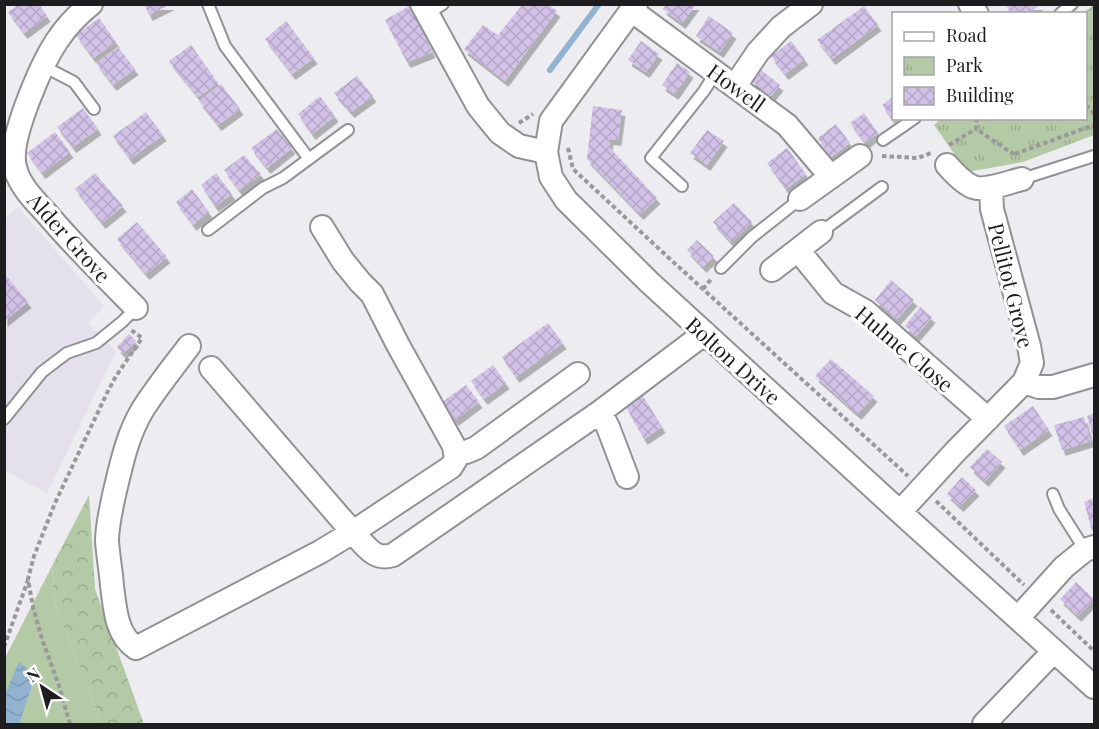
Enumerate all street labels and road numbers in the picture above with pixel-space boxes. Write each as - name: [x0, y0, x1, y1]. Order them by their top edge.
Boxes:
- street label: Howell: [702, 56, 772, 118]
- street label: Alder Grove: [22, 185, 118, 288]
- street label: Pellitot Grove: [983, 220, 1041, 350]
- street label: Hulme Close: [850, 299, 960, 397]
- street label: Bolton Drive: [681, 310, 787, 410]

